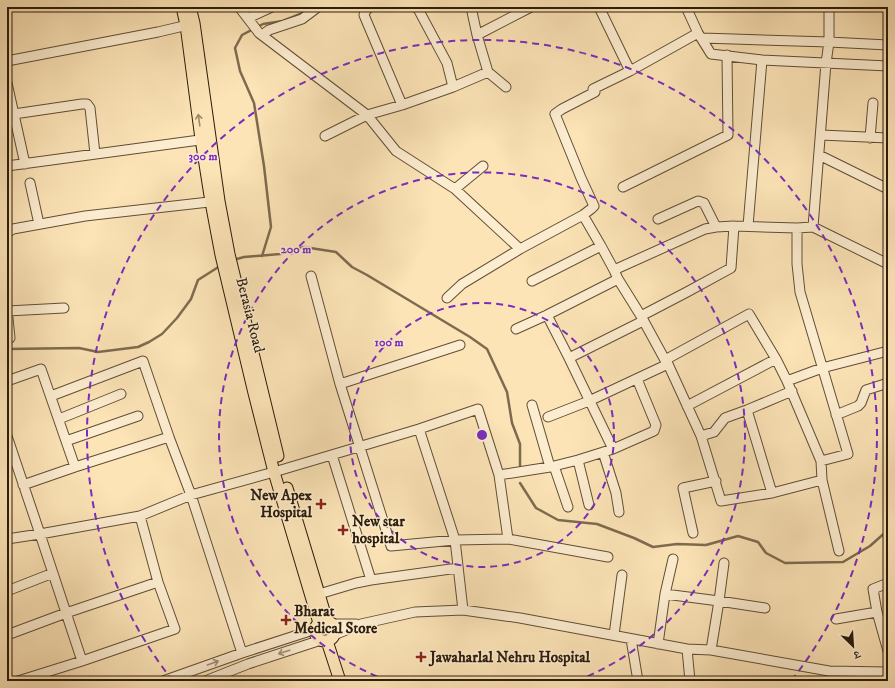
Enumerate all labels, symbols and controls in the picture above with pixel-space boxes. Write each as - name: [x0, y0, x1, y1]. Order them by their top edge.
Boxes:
- one-way arrow: [195, 114, 203, 127]
- text: 300 m: [189, 149, 217, 164]
- text: 200 m: [281, 242, 311, 257]
- street label: Berasia Road: [231, 275, 269, 355]
- text: 100 m: [375, 335, 403, 350]
- centre of rings: [475, 428, 489, 442]
- place label: New Apex Hospital: [250, 486, 313, 522]
- marker: New Apex Hospital: [315, 498, 327, 510]
- place label: New star hospital: [351, 512, 405, 548]
- marker: New star hospital: [337, 524, 349, 536]
- place label: Bharat Medical Store: [294, 602, 378, 638]
- marker: Bharat Medical Store: [281, 615, 291, 625]
- north arrow: [833, 626, 873, 666]
- text: उ: [850, 646, 863, 662]
- place label: Jawaharlal Nehru Hospital: [428, 648, 591, 667]
- one-way arrow: [277, 649, 290, 656]
- marker: Jawaharlal Nehru Hospital: [415, 651, 427, 663]
- one-way arrow: [207, 659, 219, 667]

